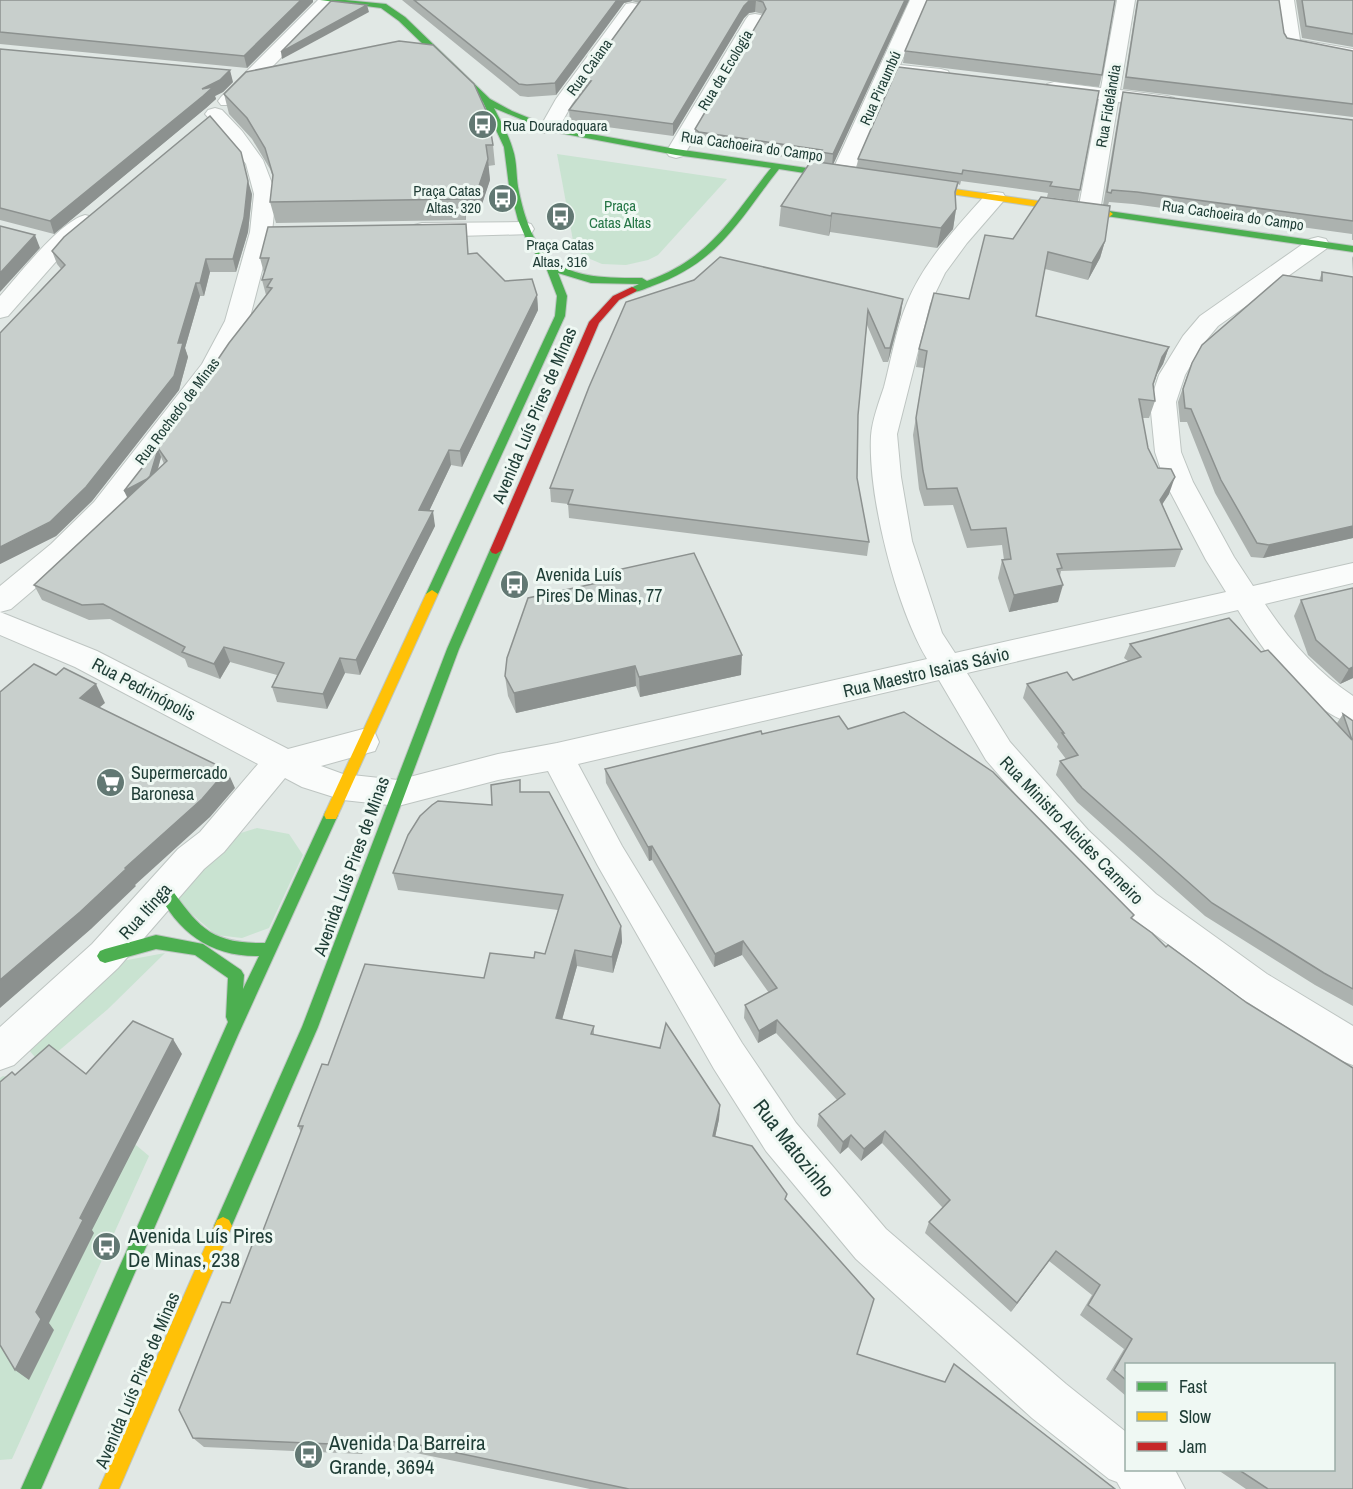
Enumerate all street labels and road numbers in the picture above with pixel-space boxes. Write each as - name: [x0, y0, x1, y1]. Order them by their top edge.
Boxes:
- street label: Rua da Ecologia: [693, 25, 758, 114]
- street label: Rua Caiana: [561, 34, 617, 100]
- street label: Rua Piraumbú: [854, 48, 906, 128]
- street label: Rua Fidelândia: [1090, 63, 1126, 149]
- street label: Rua Cachoeira do Campo: [680, 126, 824, 166]
- street label: Rua Cachoeira do Campo: [1161, 195, 1305, 235]
- street label: Avenida Luís Pires de Minas: [485, 323, 582, 508]
- street label: Rua Rochedo de Minas: [130, 353, 224, 469]
- street label: Rua Maestro Isaias Sávio: [840, 641, 1012, 703]
- street label: Rua Pedrinópolis: [88, 651, 200, 727]
- street label: Rua Ministro Alcides Carneiro: [994, 750, 1150, 910]
- street label: Avenida Luís Pires de Minas: [307, 773, 395, 960]
- street label: Rua Itinga: [113, 877, 177, 945]
- street label: Rua Matozinho: [747, 1093, 841, 1203]
- street label: Avenida Luís Pires de Minas: [88, 1288, 185, 1473]

